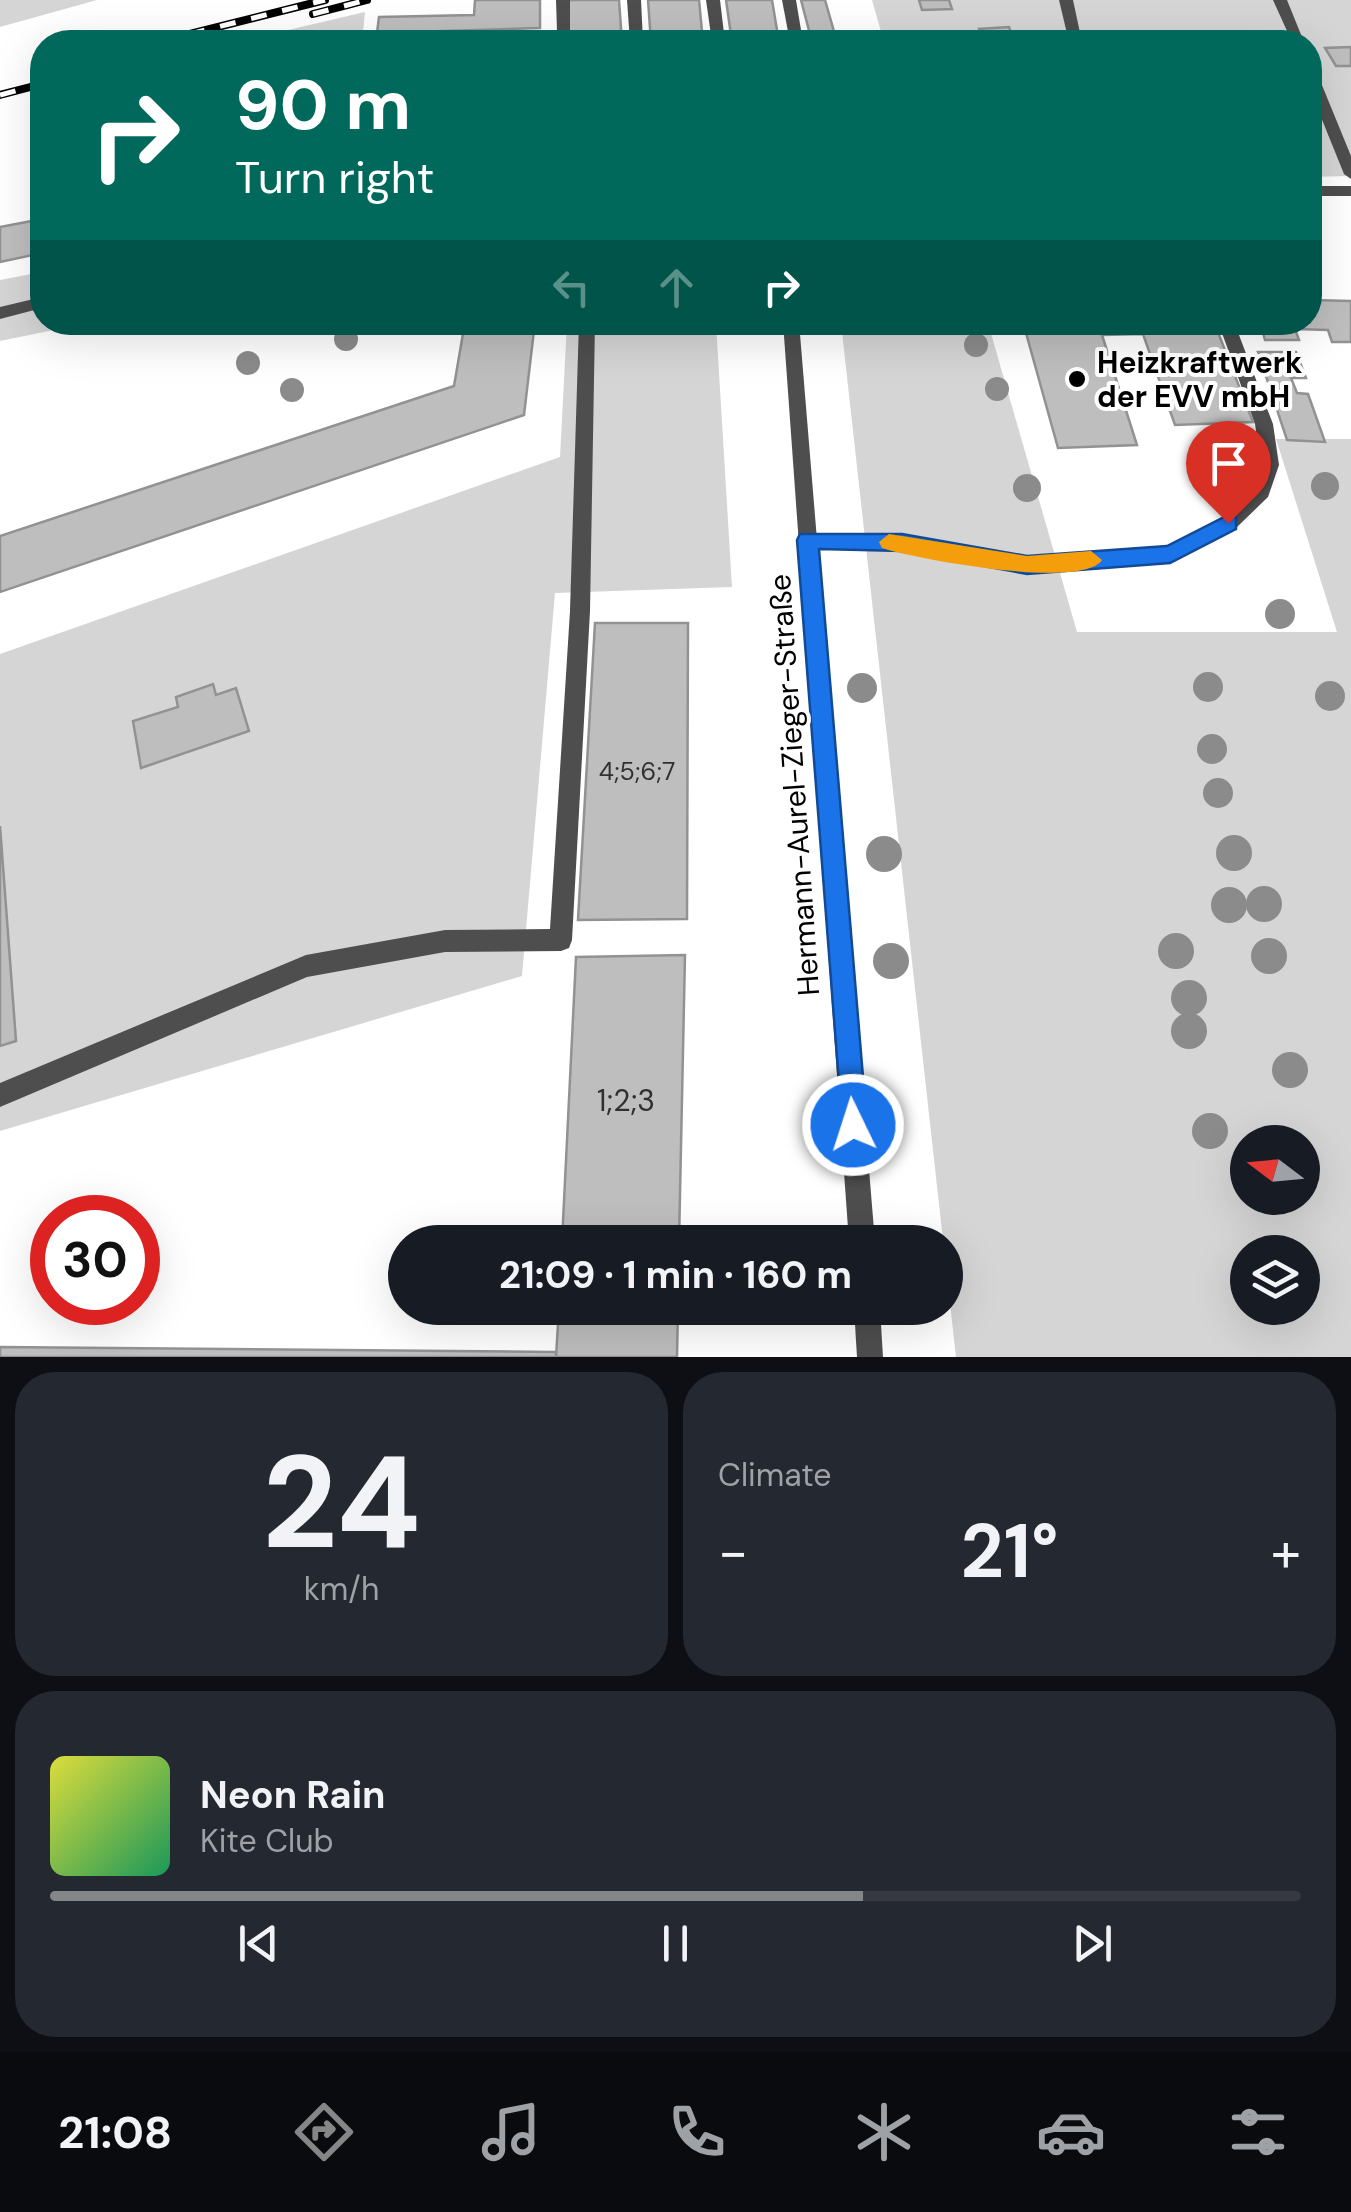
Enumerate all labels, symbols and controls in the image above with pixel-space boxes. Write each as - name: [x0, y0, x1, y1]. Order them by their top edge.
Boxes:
- text: 90 m: [235, 60, 411, 151]
- icon: right: [70, 70, 200, 200]
- text: Turn right: [235, 148, 434, 207]
- icon: left: [544, 260, 599, 315]
- icon: ahead: [649, 260, 704, 315]
- icon: right: [754, 260, 809, 315]
- place label: Heizkraftwerk der EVV mbH: [1097, 343, 1302, 416]
- marker: Heizkraftwerk der EVV mbH: [1066, 368, 1088, 390]
- pin: [1186, 421, 1271, 524]
- icon: arrive: [1201, 436, 1256, 491]
- street label: Hermann-Aurel-Zieger-Straße: [760, 573, 828, 997]
- house number: 4;5;6;7: [599, 755, 675, 788]
- position arrow: [801, 1073, 905, 1177]
- house number: 1;2;3: [597, 1081, 655, 1120]
- north arrow: [1230, 1125, 1320, 1215]
- map controls: [1230, 1125, 1320, 1325]
- speed limit sign: 30: [30, 1195, 160, 1325]
- button: layers: [1230, 1235, 1320, 1325]
- text: 21:09 · 1 min · 160 m: [499, 1250, 852, 1300]
- text: 24: [262, 1418, 421, 1587]
- text: Climate: [718, 1454, 832, 1496]
- text: 21°: [961, 1503, 1058, 1600]
- text: −: [718, 1516, 748, 1588]
- text: +: [1271, 1516, 1301, 1588]
- text: km/h: [304, 1568, 379, 1610]
- text: Neon Rain: [200, 1770, 385, 1820]
- text: Kite Club: [200, 1820, 334, 1862]
- icon: previous: [231, 1916, 286, 1971]
- icon: pause: [648, 1916, 703, 1971]
- icon: next: [1065, 1916, 1120, 1971]
- icon: directions: [289, 2097, 359, 2167]
- icon: music: [476, 2097, 546, 2167]
- icon: phone: [662, 2097, 732, 2167]
- icon: climate: [849, 2097, 919, 2167]
- icon: car: [1036, 2097, 1106, 2167]
- icon: filters: [1223, 2097, 1293, 2167]
- text: 21:08: [58, 2103, 172, 2162]

